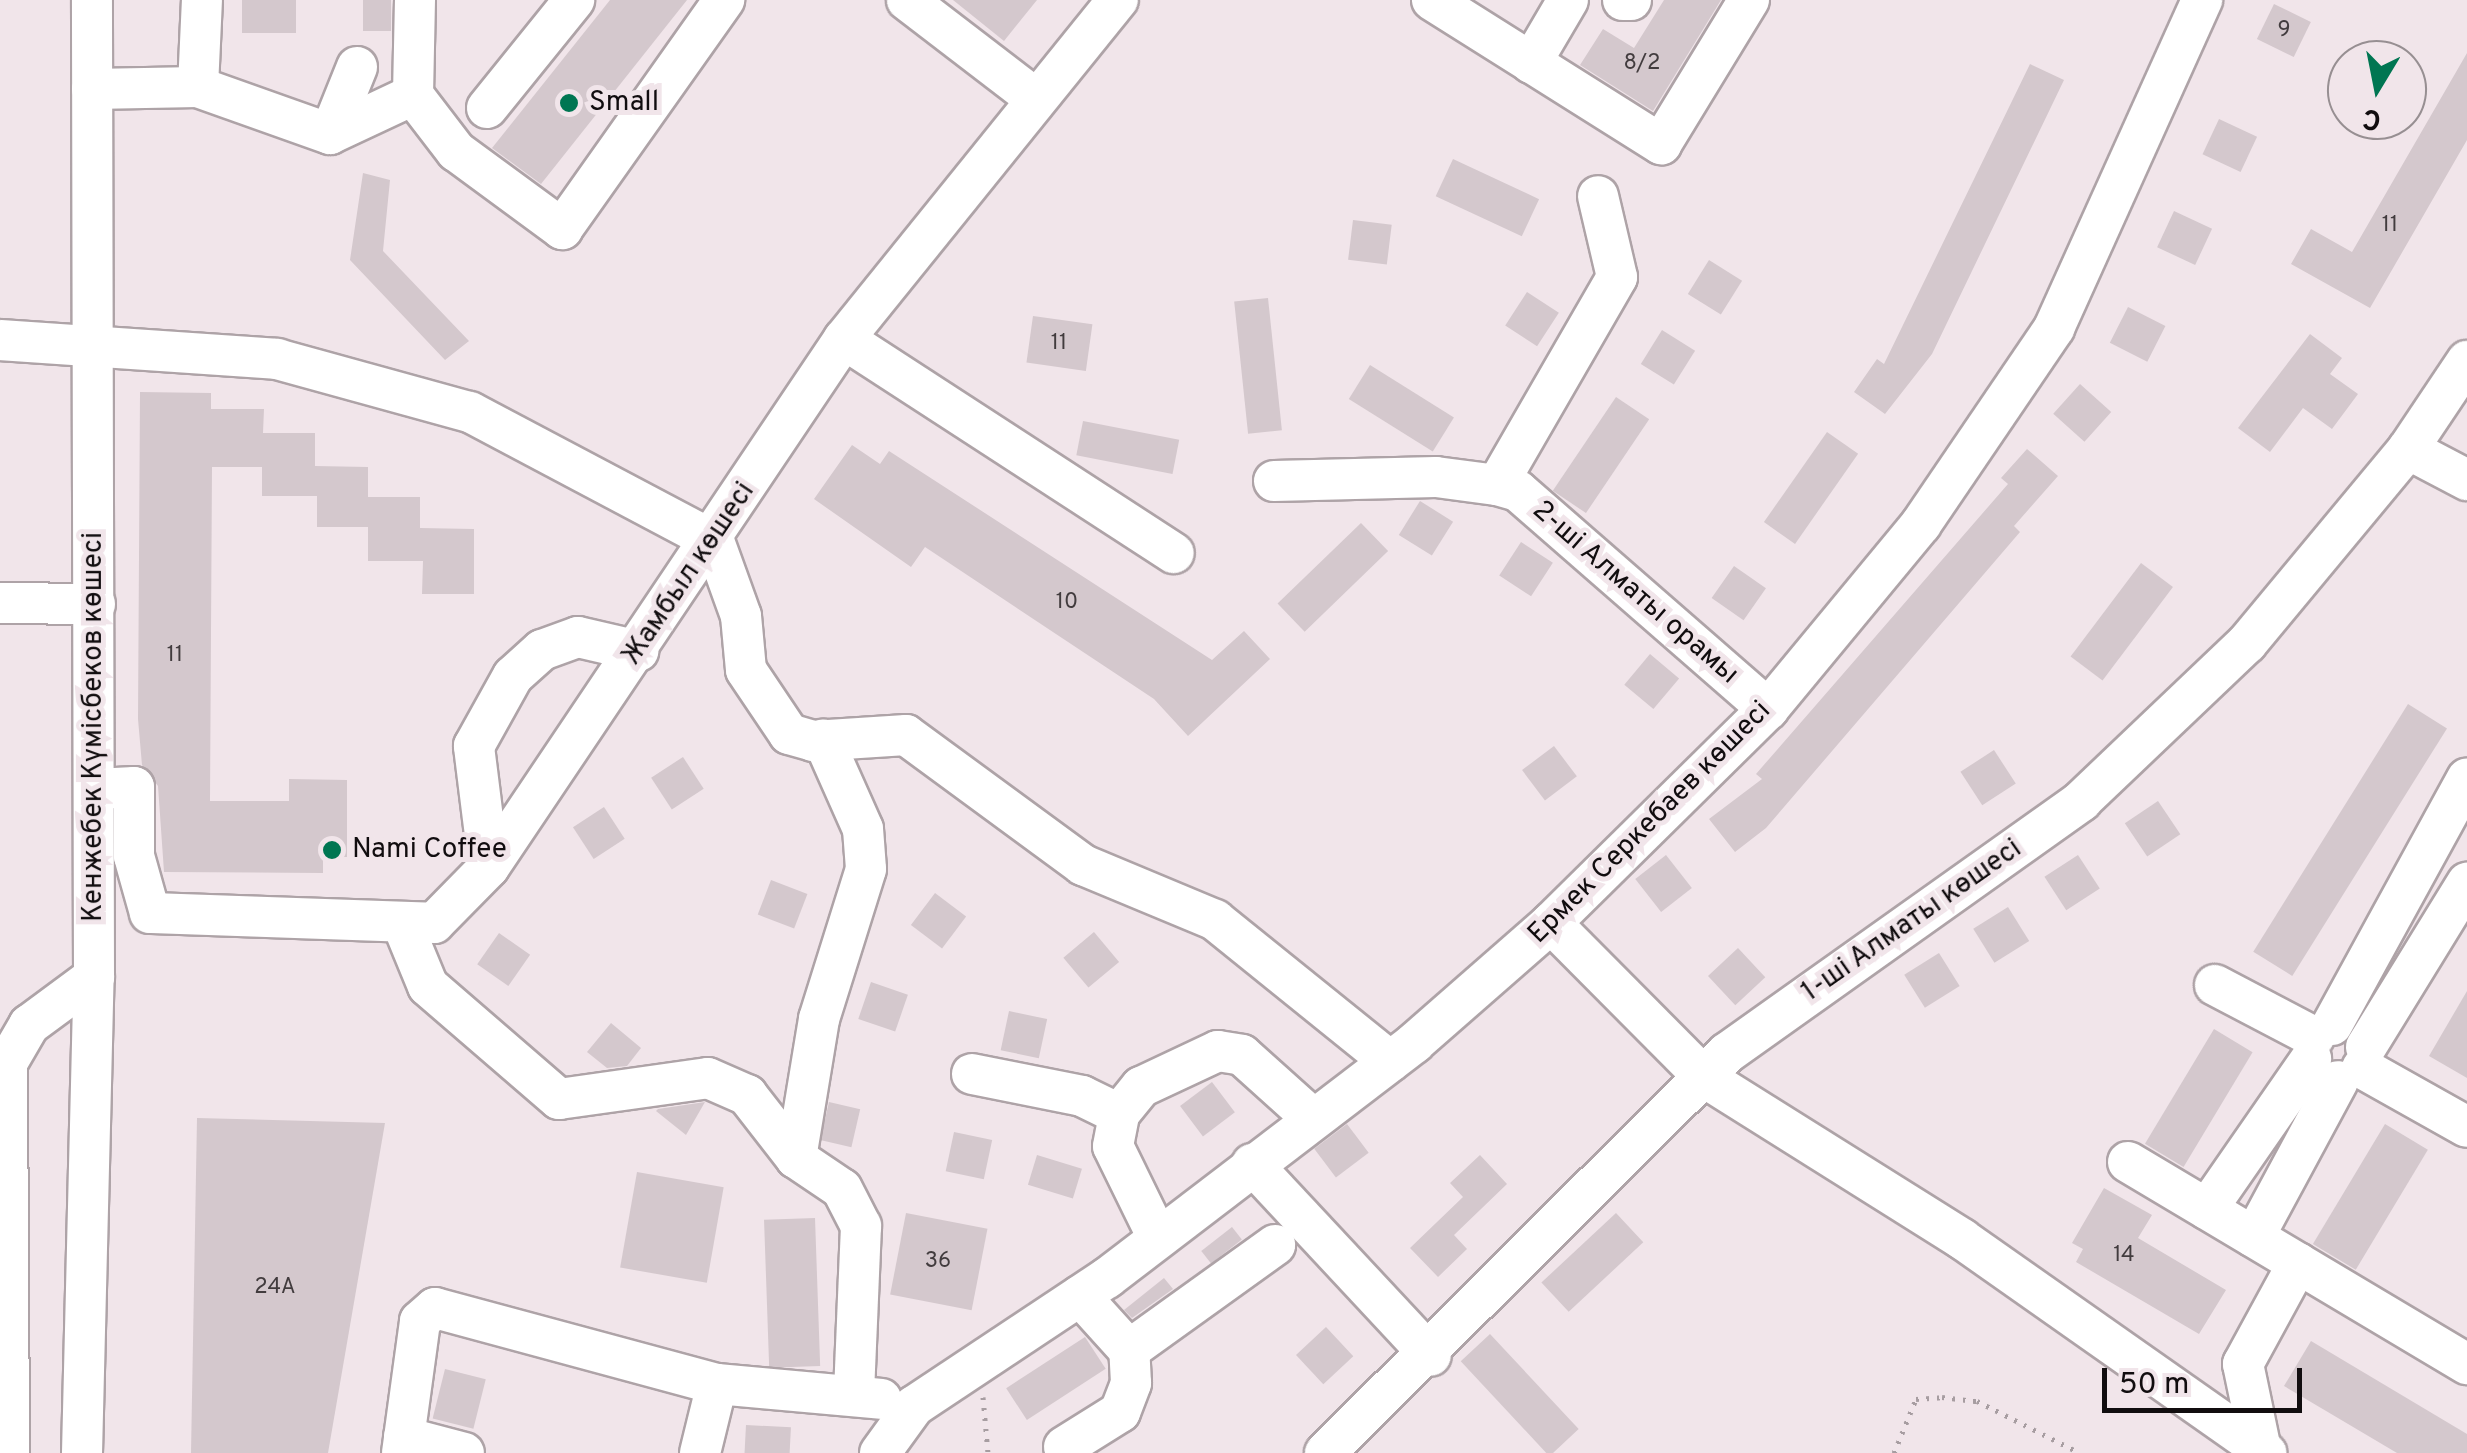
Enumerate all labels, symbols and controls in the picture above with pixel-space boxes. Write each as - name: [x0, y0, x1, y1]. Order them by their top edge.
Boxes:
- house number: 9: [2277, 18, 2291, 44]
- north arrow: [2327, 40, 2427, 140]
- house number: 8/2: [1623, 51, 1661, 77]
- place label: Small: [589, 86, 659, 120]
- marker: Small: [558, 92, 580, 114]
- text: С: [2360, 98, 2384, 137]
- house number: 11: [2382, 213, 2398, 239]
- house number: 11: [1051, 331, 1067, 357]
- street label: Жамбыл көшесі: [615, 476, 763, 672]
- street label: 2-ші Алматы орамы: [1525, 494, 1745, 692]
- street label: Кенжебек Күмісбеков көшесі: [77, 532, 111, 922]
- house number: 10: [1056, 590, 1078, 616]
- house number: 11: [167, 643, 183, 669]
- street label: Ермек Серкебаев көшесі: [1522, 695, 1778, 951]
- street label: 1-ші Алматы көшесі: [1795, 832, 2029, 1010]
- place label: Nami Coffee: [352, 833, 507, 867]
- marker: Nami Coffee: [321, 839, 343, 861]
- house number: 14: [2113, 1243, 2135, 1269]
- house number: 36: [925, 1249, 951, 1275]
- house number: 24А: [254, 1275, 296, 1301]
- scale bar: [2107, 1348, 2307, 1410]
- text: 50 m: [2119, 1367, 2189, 1404]

